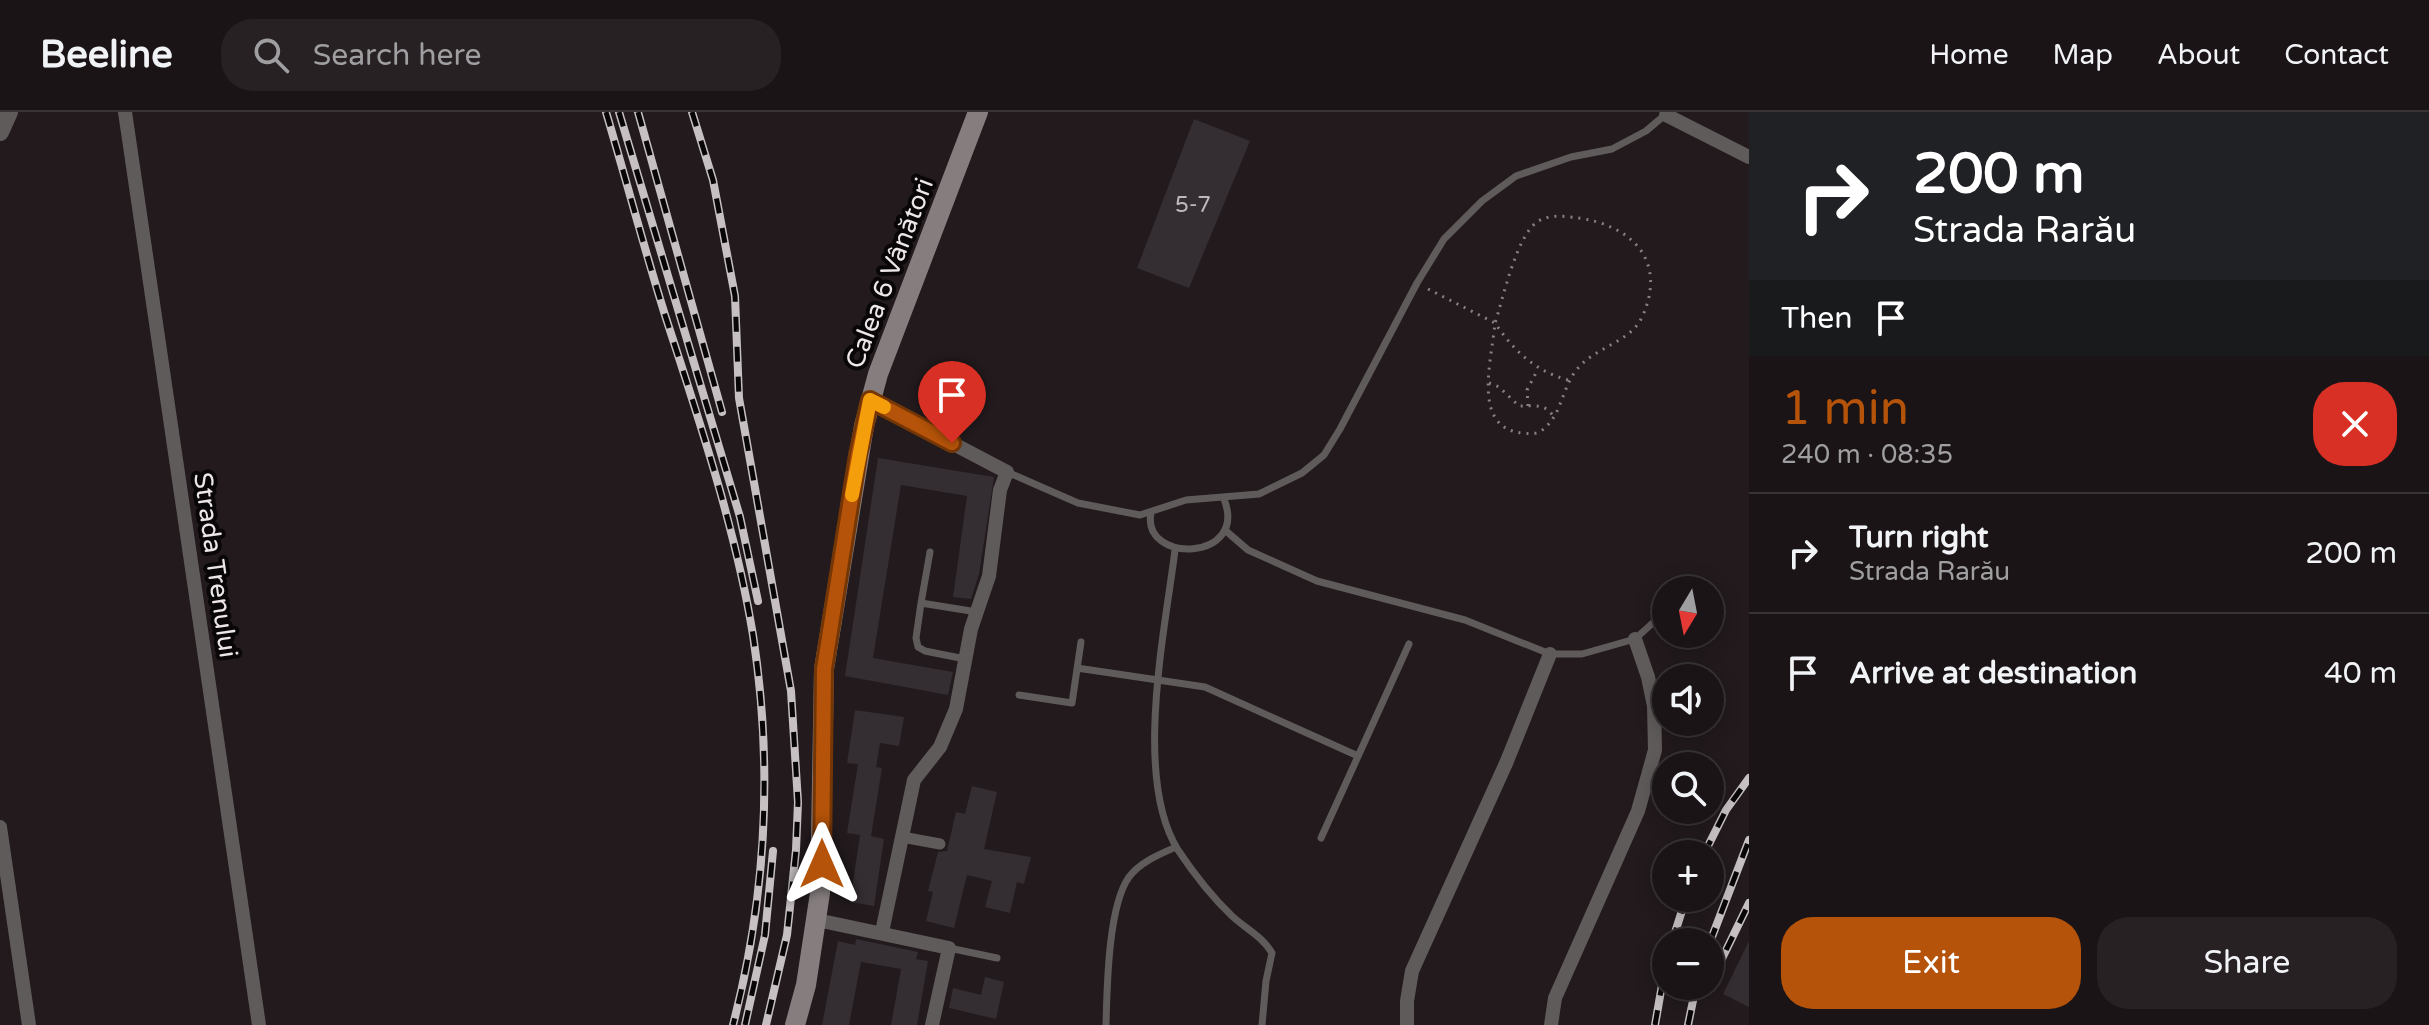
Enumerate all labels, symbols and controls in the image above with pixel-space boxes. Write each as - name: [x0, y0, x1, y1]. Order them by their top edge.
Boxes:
- search box: [221, 19, 781, 91]
- text: Beeline: [40, 32, 173, 78]
- icon: search: [249, 33, 293, 77]
- text: Search here: [313, 37, 481, 74]
- text: Home: [1929, 38, 2009, 72]
- text: Map: [2053, 38, 2113, 72]
- text: About: [2157, 38, 2240, 72]
- text: Contact: [2284, 38, 2389, 72]
- text: 200 m: [1913, 141, 2084, 208]
- icon: right: [1781, 144, 1885, 248]
- street label: Calea 6 Vânători: [839, 173, 940, 373]
- house number: 5-7: [1175, 192, 1211, 218]
- text: Strada Rarău: [1913, 209, 2136, 252]
- icon: arrive: [1869, 296, 1913, 340]
- text: Then: [1781, 300, 1853, 337]
- pin: [918, 361, 986, 443]
- icon: arrive: [930, 373, 974, 417]
- text: 1 min: [1781, 380, 1909, 438]
- button: close: [2313, 382, 2397, 466]
- text: 240 m · 08:35: [1781, 439, 1953, 470]
- street label: Strada Trenului: [187, 471, 244, 660]
- text: Turn right: [1849, 519, 1989, 556]
- icon: right: [1781, 531, 1825, 575]
- text: 200 m: [2305, 535, 2397, 572]
- text: Strada Rarău: [1849, 556, 2010, 587]
- north arrow: [1652, 576, 1724, 648]
- map controls: [1652, 576, 1724, 1000]
- icon: arrive: [1781, 651, 1825, 695]
- text: Arrive at destination: [1849, 655, 2137, 692]
- text: 40 m: [2324, 655, 2397, 692]
- button: sound: [1652, 664, 1724, 736]
- button: search: [1652, 752, 1724, 824]
- position arrow: [780, 822, 864, 906]
- button: +: [1652, 840, 1724, 912]
- button: Exit: [1781, 917, 2081, 1009]
- button: Share: [2097, 917, 2397, 1009]
- button: −: [1652, 928, 1724, 1000]

